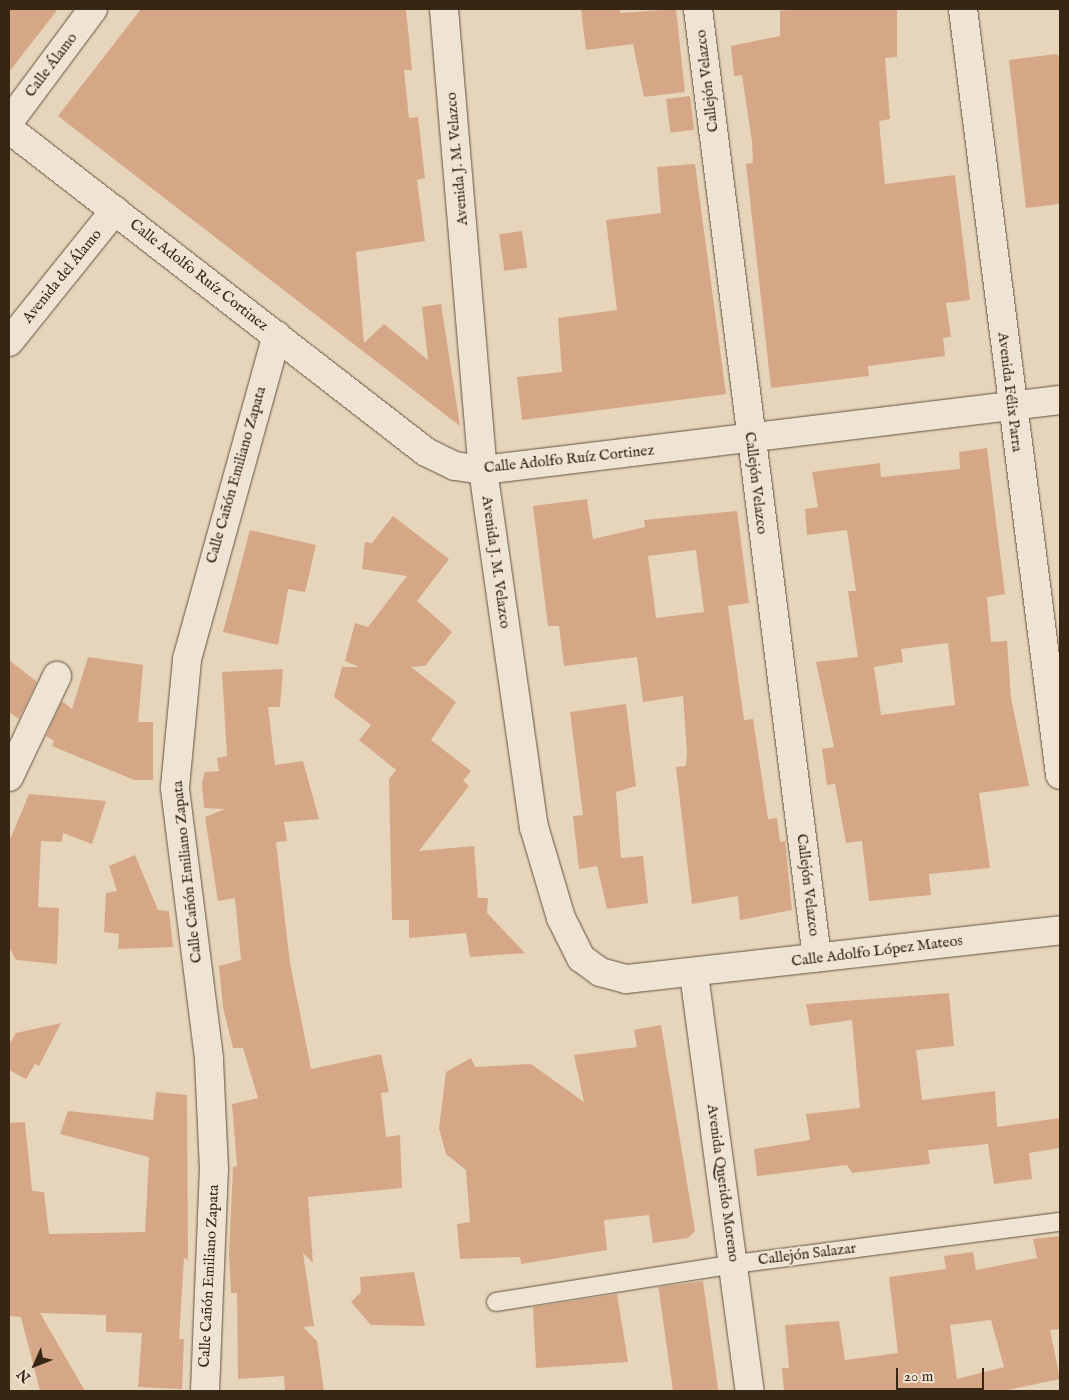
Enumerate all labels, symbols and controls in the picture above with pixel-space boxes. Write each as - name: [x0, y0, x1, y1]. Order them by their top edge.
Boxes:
- street label: Calle Álamo: [21, 29, 81, 101]
- street label: Callejón Velazco: [692, 29, 722, 133]
- street label: Avenida J. M. Velazco: [442, 92, 472, 226]
- street label: Calle Adolfo Ruíz Cortinez: [126, 215, 272, 335]
- street label: Avenida del Álamo: [19, 225, 105, 327]
- street label: Avenida Félix Parra: [994, 331, 1026, 453]
- street label: Calle Cañón Emiliano Zapata: [202, 384, 270, 566]
- street label: Callejón Velazco: [741, 431, 771, 535]
- street label: Calle Adolfo Ruíz Cortinez: [483, 441, 655, 477]
- street label: Avenida J. M. Velazco: [478, 495, 514, 629]
- street label: Calle Cañón Emiliano Zapata: [168, 780, 206, 964]
- street label: Callejón Velazco: [793, 833, 823, 937]
- street label: Calle Adolfo López Mateos: [790, 932, 964, 970]
- street label: Avenida Querido Moreno: [703, 1103, 743, 1263]
- street label: Calle Cañón Emiliano Zapata: [195, 1184, 223, 1368]
- street label: Callejón Salazar: [757, 1239, 857, 1269]
- north arrow: [10, 1340, 60, 1390]
- scale bar: [899, 1358, 986, 1390]
- text: N: [14, 1365, 35, 1386]
- text: 20 m: [904, 1367, 933, 1386]

